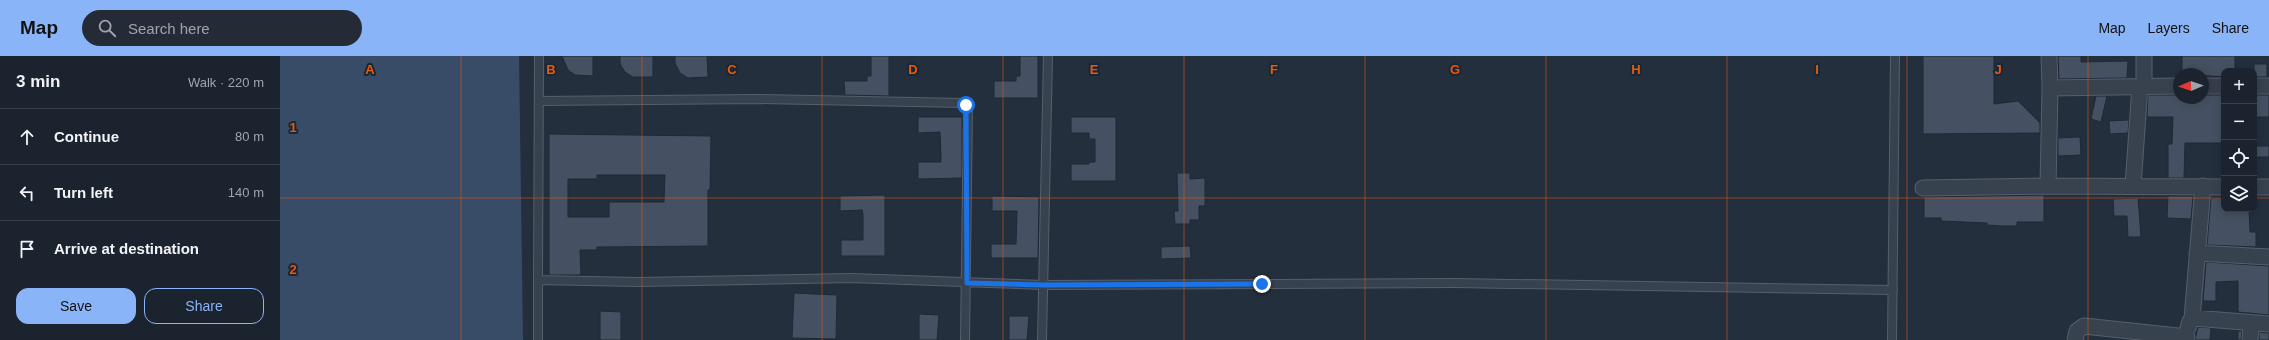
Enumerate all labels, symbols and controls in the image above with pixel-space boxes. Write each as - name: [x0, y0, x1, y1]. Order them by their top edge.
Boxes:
- search box: [82, 10, 362, 46]
- text: Map: [20, 17, 58, 38]
- icon: search: [96, 17, 118, 39]
- text: Search here: [128, 20, 210, 37]
- text: Map: [2098, 20, 2126, 36]
- text: Layers: [2148, 20, 2190, 36]
- text: Share: [2212, 20, 2249, 36]
- text: A: [365, 62, 375, 77]
- text: B: [546, 62, 556, 77]
- text: C: [727, 62, 737, 77]
- text: D: [908, 62, 918, 77]
- text: E: [1090, 62, 1099, 77]
- text: F: [1270, 62, 1278, 77]
- text: G: [1450, 62, 1460, 77]
- text: H: [1631, 62, 1641, 77]
- text: I: [1815, 62, 1819, 77]
- text: J: [1994, 62, 2002, 77]
- north arrow: [2173, 68, 2209, 104]
- map controls: [2221, 68, 2257, 212]
- button: +: [2221, 68, 2257, 104]
- text: 3 min: [16, 72, 60, 91]
- text: Walk · 220 m: [188, 75, 264, 90]
- route start: [957, 96, 975, 114]
- button: −: [2221, 104, 2257, 140]
- text: 1: [289, 120, 297, 135]
- icon: ahead: [16, 126, 38, 148]
- text: Continue: [54, 128, 119, 145]
- text: 80 m: [235, 129, 264, 144]
- button: locate: [2221, 140, 2257, 176]
- button: layers: [2221, 176, 2257, 212]
- icon: left: [16, 182, 38, 204]
- text: Turn left: [54, 184, 113, 201]
- text: 140 m: [228, 185, 264, 200]
- icon: arrive: [16, 238, 38, 260]
- text: Arrive at destination: [54, 240, 199, 257]
- text: 2: [289, 262, 297, 277]
- route end: [1253, 275, 1271, 293]
- button: Save: [16, 288, 136, 324]
- button: Share: [144, 288, 264, 324]

